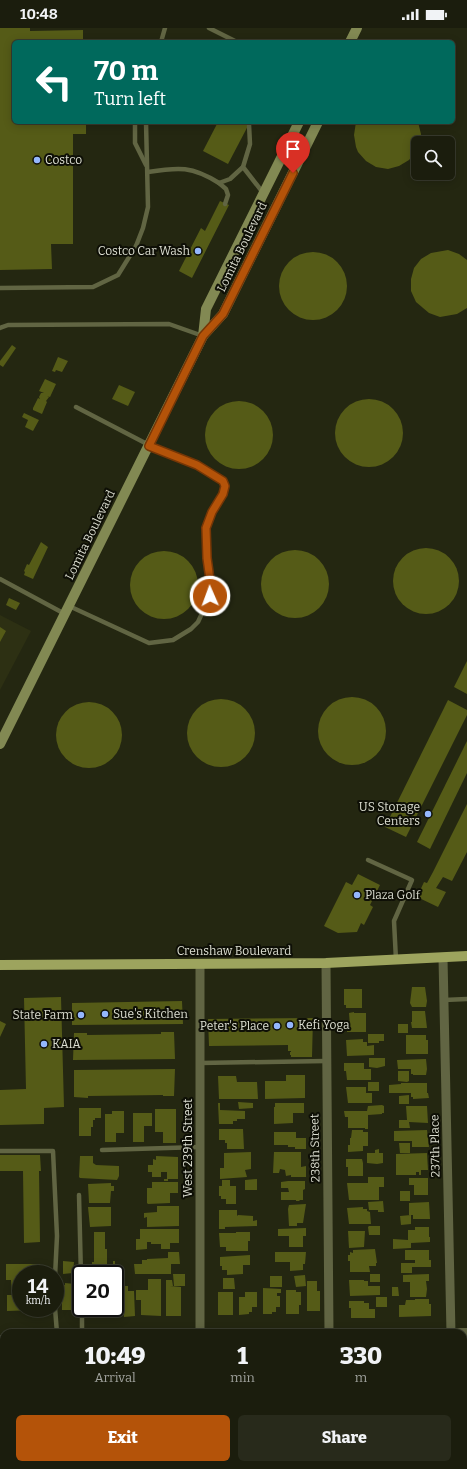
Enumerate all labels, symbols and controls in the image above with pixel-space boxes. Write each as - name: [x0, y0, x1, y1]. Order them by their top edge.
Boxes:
- text: 10:48: [20, 5, 58, 23]
- text: 70 m: [94, 54, 158, 87]
- icon: left: [28, 56, 80, 108]
- text: Turn left: [94, 88, 166, 110]
- pin: [276, 132, 310, 173]
- map controls: [411, 136, 455, 180]
- button: search: [411, 136, 455, 180]
- icon: arrive: [282, 138, 304, 160]
- place label: Costco: [45, 153, 82, 167]
- marker: Costco: [32, 155, 42, 165]
- street label: Lomita Boulevard: [214, 200, 270, 294]
- place label: Costco Car Wash: [98, 244, 191, 258]
- marker: Costco Car Wash: [193, 246, 203, 256]
- street label: Lomita Boulevard: [62, 488, 118, 582]
- position arrow: [189, 575, 231, 617]
- place label: US Storage Centers: [359, 800, 420, 828]
- marker: US Storage Centers: [423, 809, 433, 819]
- place label: Plaza Golf: [365, 888, 421, 902]
- marker: Plaza Golf: [352, 890, 362, 900]
- street label: Crenshaw Boulevard: [177, 944, 291, 958]
- place label: Sue's Kitchen: [113, 1007, 188, 1021]
- place label: State Farm: [12, 1008, 74, 1022]
- marker: Sue's Kitchen: [100, 1009, 110, 1019]
- marker: State Farm: [76, 1010, 86, 1020]
- place label: Kefi Yoga: [298, 1018, 350, 1032]
- place label: Peter's Place: [200, 1019, 269, 1033]
- marker: Kefi Yoga: [285, 1020, 295, 1030]
- marker: Peter's Place: [272, 1021, 282, 1031]
- place label: KAIA: [52, 1037, 81, 1051]
- marker: KAIA: [39, 1039, 49, 1049]
- street label: West 239th Street: [181, 1098, 195, 1197]
- street label: 238th Street: [307, 1113, 323, 1182]
- street label: 237th Place: [427, 1114, 443, 1178]
- speed limit sign: 20: [72, 1265, 124, 1317]
- text: 14: [28, 1274, 48, 1298]
- text: km/h: [26, 1295, 50, 1307]
- text: 10:49: [85, 1342, 146, 1370]
- text: 1: [237, 1342, 248, 1370]
- text: 330: [340, 1342, 382, 1370]
- text: Arrival: [95, 1370, 136, 1385]
- text: min: [230, 1370, 255, 1385]
- text: m: [355, 1370, 367, 1385]
- button: Exit: [16, 1415, 230, 1461]
- button: Share: [238, 1415, 451, 1461]

